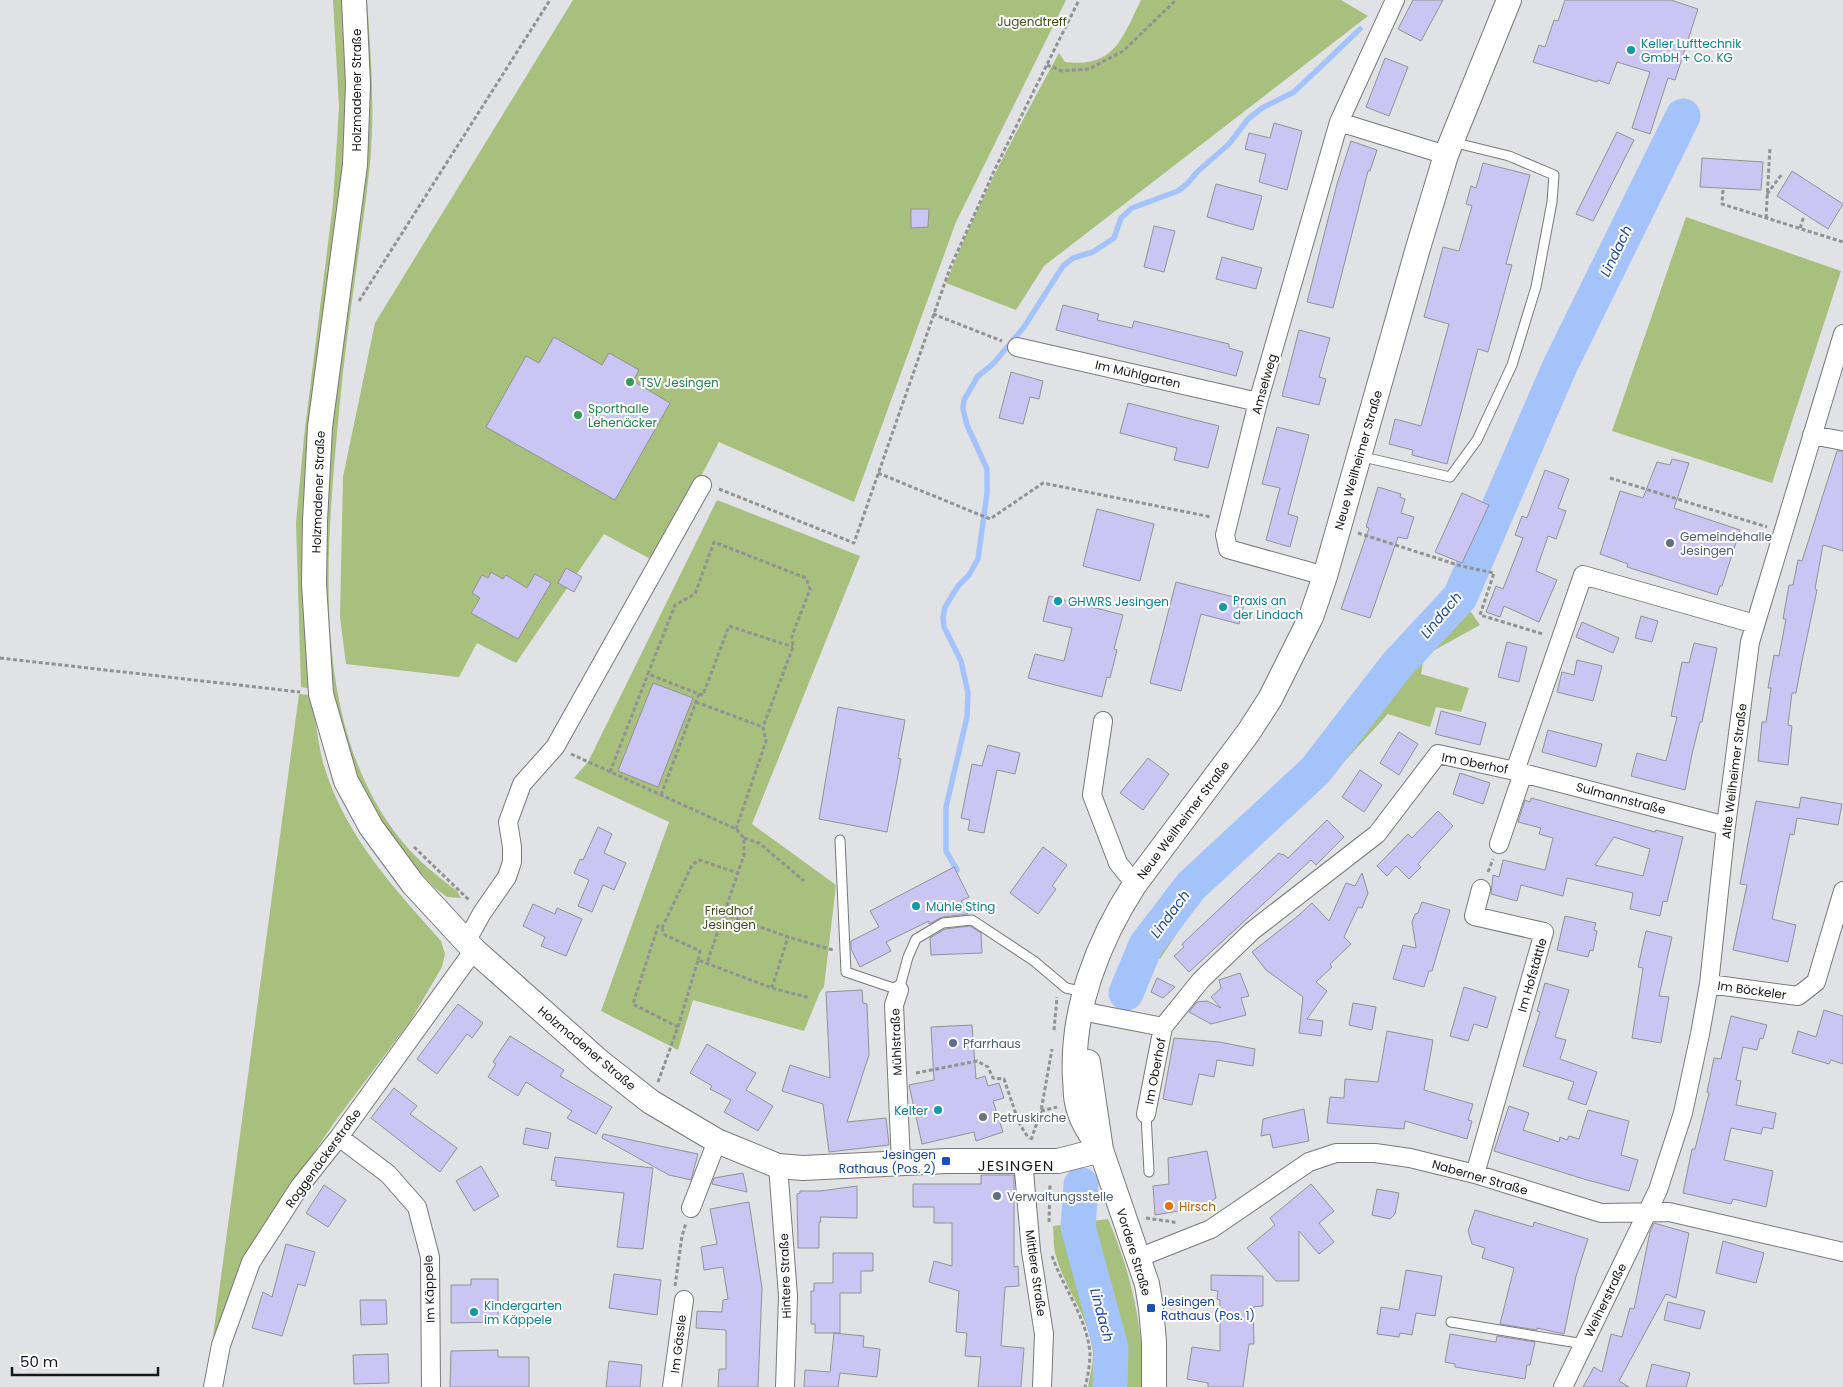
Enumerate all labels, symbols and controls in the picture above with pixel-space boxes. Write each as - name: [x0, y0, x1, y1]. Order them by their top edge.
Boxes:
- park label: Jugendtreff: [997, 13, 1067, 30]
- street label: Holzmadener Straße: [348, 29, 365, 151]
- place label: Keller Lufttechnik GmbH + Co. KG: [1641, 35, 1742, 66]
- marker: Keller Lufttechnik GmbH + Co. KG: [1625, 44, 1637, 56]
- water label: Lindach: [1595, 222, 1637, 280]
- street label: Amselweg: [1247, 352, 1281, 416]
- street label: Im Mühlgarten: [1094, 356, 1182, 392]
- place label: TSV Jesingen: [640, 374, 719, 391]
- marker: TSV Jesingen: [624, 376, 636, 388]
- street label: Neue Weilheimer Straße: [1330, 388, 1386, 532]
- place label: Sporthalle Lehenäcker: [588, 400, 657, 431]
- marker: Sporthalle Lehenäcker: [572, 409, 584, 421]
- street label: Holzmadener Straße: [307, 430, 329, 554]
- place label: Gemeindehalle Jesingen: [1680, 528, 1772, 559]
- marker: Gemeindehalle Jesingen: [1664, 537, 1676, 549]
- water label: Lindach: [1416, 588, 1466, 642]
- place label: Praxis an der Lindach: [1233, 592, 1303, 623]
- place label: GHWRS Jesingen: [1068, 593, 1169, 610]
- marker: GHWRS Jesingen: [1052, 595, 1064, 607]
- marker: Praxis an der Lindach: [1217, 601, 1229, 613]
- street label: Alte Weilheimer Straße: [1717, 702, 1751, 840]
- street label: Im Oberhof: [1440, 748, 1510, 778]
- street label: Neue Weilheimer Straße: [1133, 757, 1233, 883]
- street label: Sulmannstraße: [1574, 778, 1668, 818]
- water label: Lindach: [1146, 886, 1195, 942]
- place label: Mühle Sting: [926, 898, 995, 915]
- marker: Mühle Sting: [910, 900, 922, 912]
- park label: Friedhof Jesingen: [702, 902, 756, 933]
- street label: Im Hofstättle: [1513, 936, 1551, 1014]
- street label: Im Böckeler: [1716, 977, 1788, 1003]
- street label: Holzmadener Straße: [534, 1002, 640, 1094]
- street label: Mühlstraße: [886, 1008, 906, 1076]
- place label: Pfarrhaus: [963, 1035, 1021, 1052]
- street label: Im Oberhof: [1140, 1036, 1170, 1106]
- marker: Pfarrhaus: [947, 1037, 959, 1049]
- place label: Kelter: [894, 1102, 929, 1119]
- marker: Kelter: [932, 1104, 944, 1116]
- street label: Roggenäckerstraße: [281, 1105, 365, 1211]
- place label: Petruskirche: [993, 1109, 1066, 1126]
- marker: Petruskirche: [977, 1111, 989, 1123]
- place label: Jesingen Rathaus (Pos. 2): [839, 1146, 936, 1177]
- marker: Jesingen Rathaus (Pos. 2): [940, 1155, 952, 1167]
- district label: JESINGEN: [978, 1155, 1054, 1176]
- street label: Naberner Straße: [1430, 1155, 1530, 1199]
- place label: Verwaltungsstelle: [1007, 1188, 1113, 1205]
- marker: Verwaltungsstelle: [991, 1190, 1003, 1202]
- place label: Hirsch: [1179, 1198, 1216, 1215]
- marker: Hirsch: [1163, 1200, 1175, 1212]
- street label: Vordere Straße: [1113, 1206, 1155, 1298]
- street label: Mittlere Straße: [1022, 1229, 1050, 1317]
- street label: Hintere Straße: [775, 1233, 795, 1319]
- street label: Im Käppele: [419, 1255, 439, 1323]
- street label: Weiherstraße: [1580, 1260, 1630, 1340]
- water label: Lindach: [1085, 1286, 1119, 1344]
- place label: Jesingen Rathaus (Pos. 1): [1161, 1293, 1255, 1324]
- place label: Kindergarten im Käppele: [484, 1297, 562, 1328]
- marker: Jesingen Rathaus (Pos. 1): [1145, 1302, 1157, 1314]
- marker: Kindergarten im Käppele: [468, 1306, 480, 1318]
- street label: Im Gässle: [666, 1314, 690, 1374]
- scale bar: [12, 1344, 159, 1376]
- text: 50 m: [20, 1351, 58, 1372]

